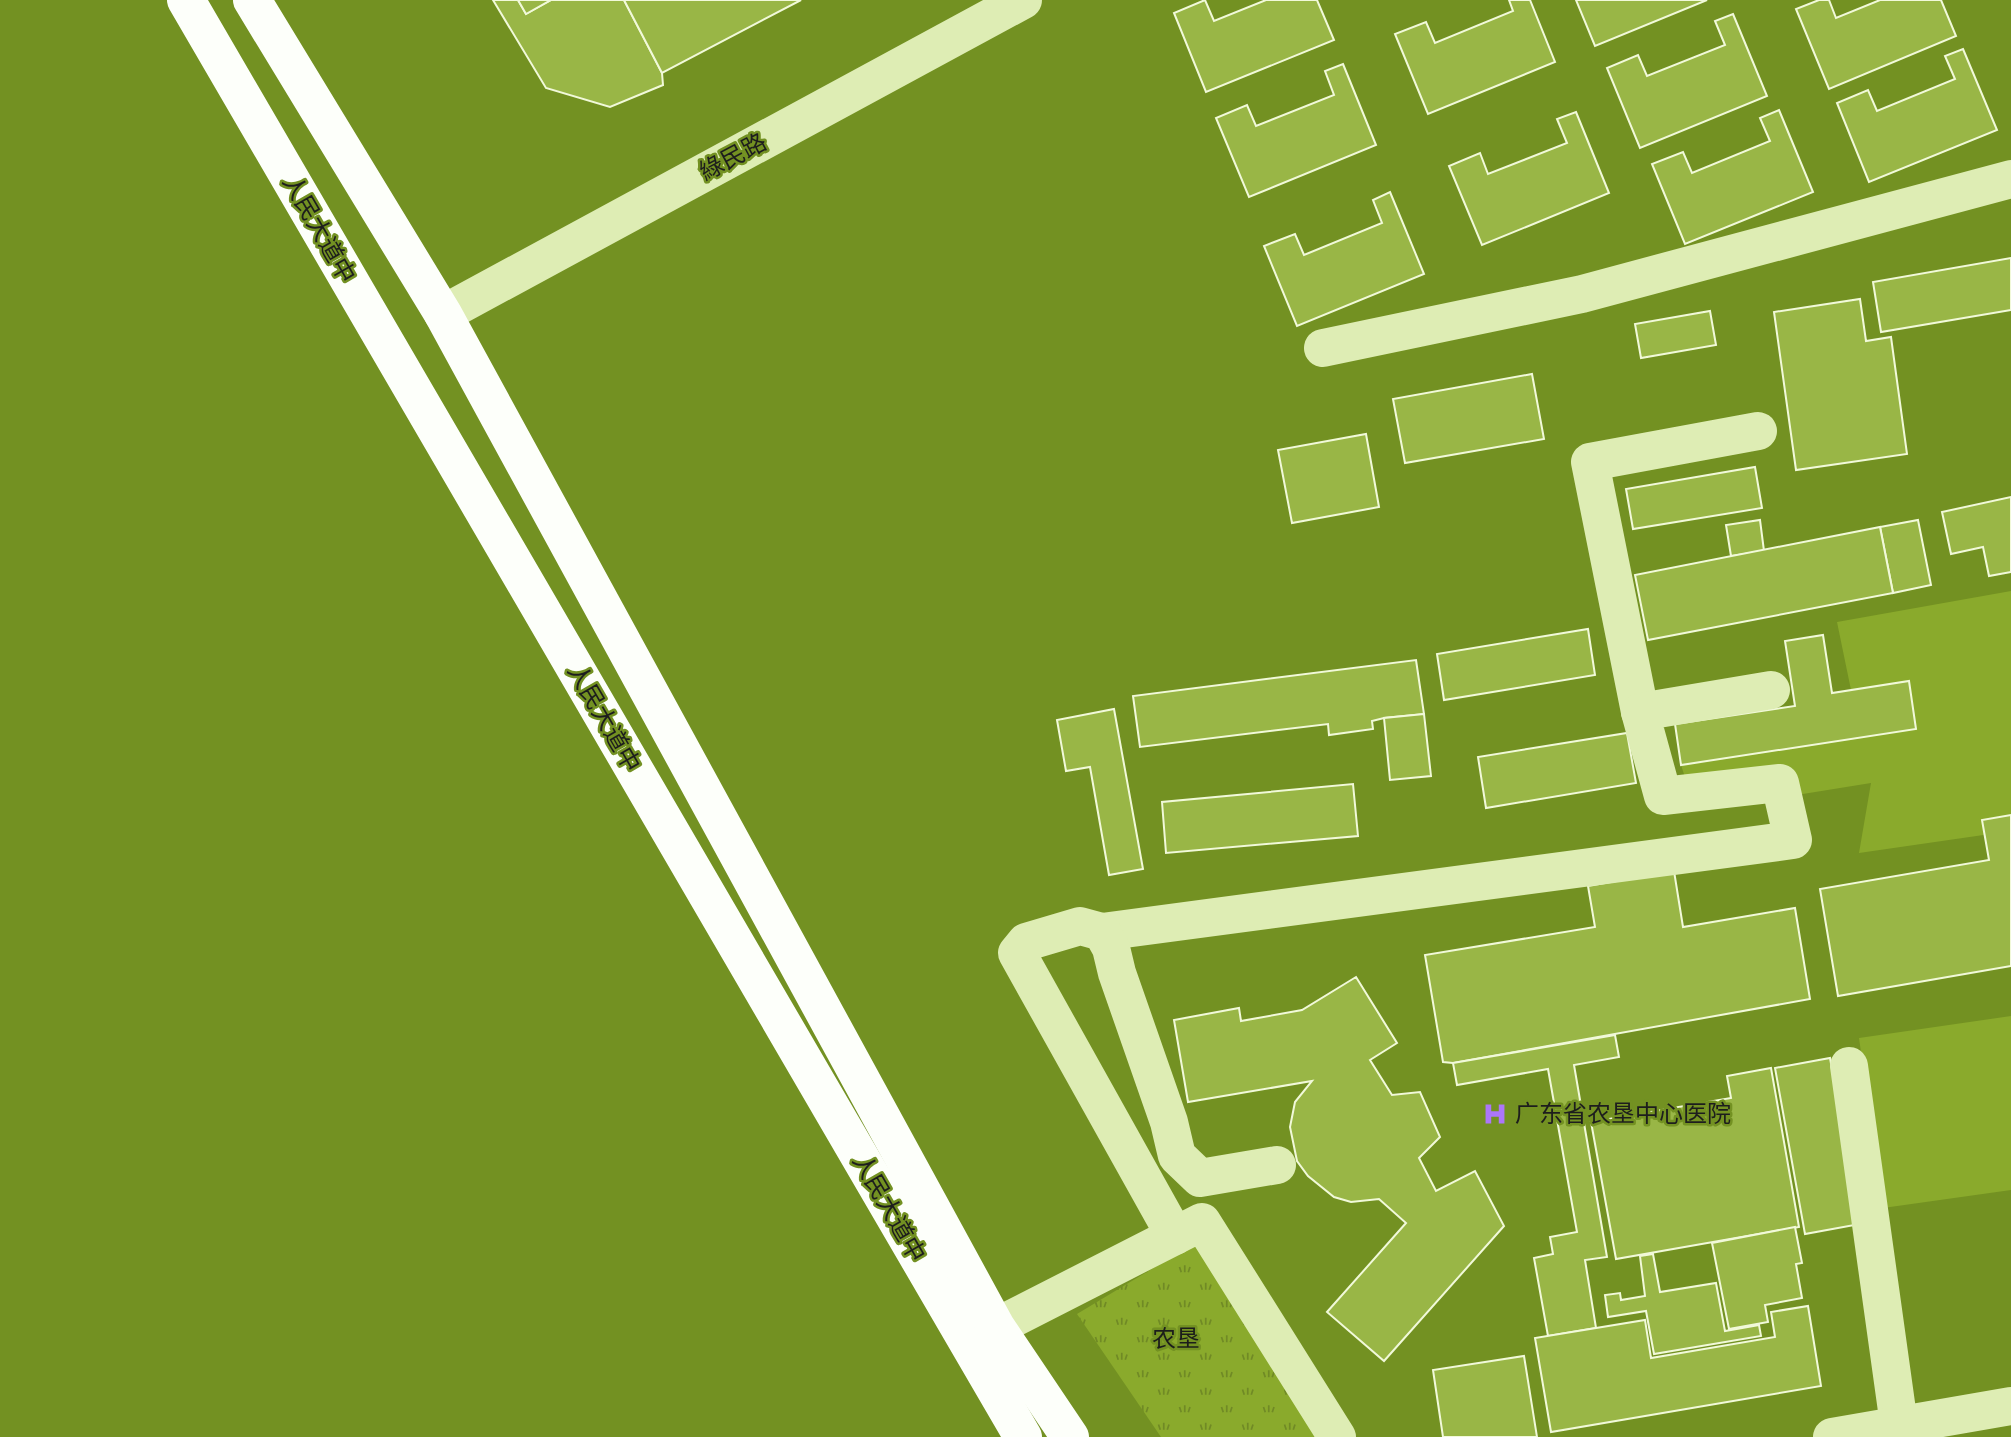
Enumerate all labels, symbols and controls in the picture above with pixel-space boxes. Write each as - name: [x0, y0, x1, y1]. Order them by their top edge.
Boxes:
- street label: 綠民路: [693, 124, 772, 187]
- street label: 人民大道中: [276, 168, 365, 288]
- street label: 人民大道中: [561, 657, 650, 777]
- place label: 广东省农垦中心医院: [1515, 1096, 1731, 1129]
- hospital icon: 广东省农垦中心医院: [1481, 1100, 1509, 1128]
- street label: 人民大道中: [846, 1147, 935, 1267]
- park label: 农垦: [1152, 1321, 1200, 1354]

